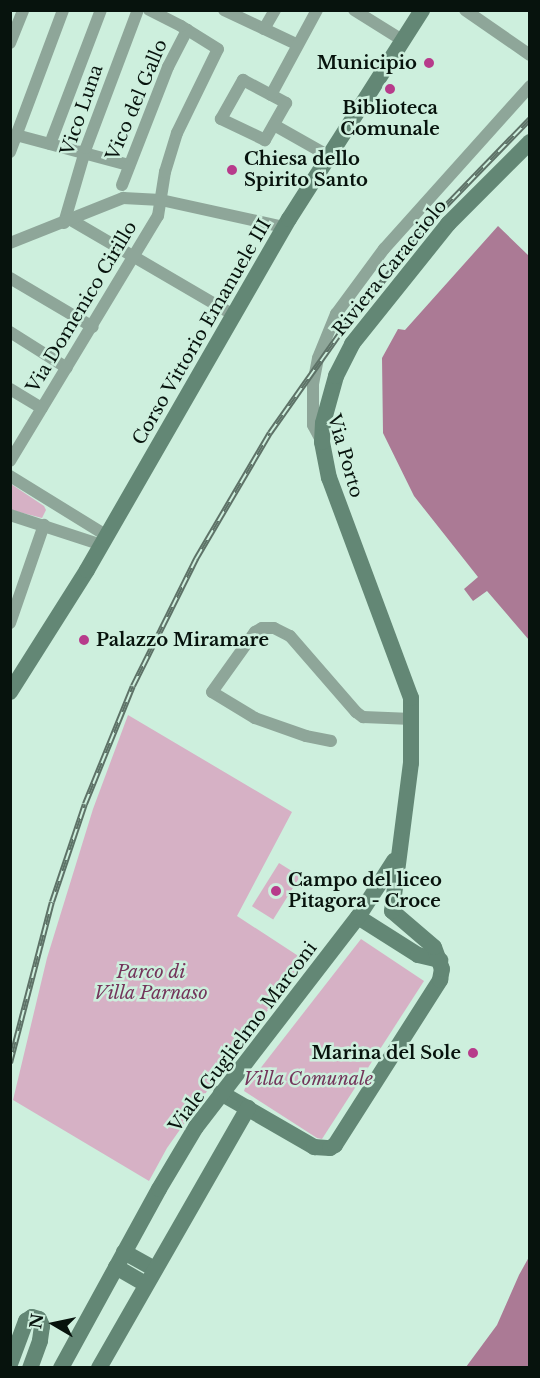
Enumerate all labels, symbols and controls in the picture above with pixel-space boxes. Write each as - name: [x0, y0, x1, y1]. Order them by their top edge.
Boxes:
- street label: Vico del Gallo: [102, 36, 172, 164]
- place label: Municipio: [317, 52, 417, 74]
- marker: Municipio: [422, 56, 436, 70]
- street label: Vico Luna: [56, 62, 108, 158]
- marker: Biblioteca Comunale: [383, 82, 397, 96]
- place label: Biblioteca Comunale: [340, 98, 440, 140]
- place label: Chiesa dello Spirito Santo: [244, 149, 368, 192]
- marker: Chiesa dello Spirito Santo: [225, 163, 239, 177]
- street label: Riviera Caracciolo: [328, 195, 452, 341]
- street label: Corso Vittorio Emanuele III: [128, 215, 276, 449]
- street label: Via Domenico Cirillo: [22, 217, 142, 397]
- street label: Via Porto: [323, 412, 367, 500]
- place label: Palazzo Miramare: [96, 629, 269, 651]
- marker: Palazzo Miramare: [77, 633, 91, 647]
- place label: Campo del liceo Pitagora - Croce: [288, 870, 442, 912]
- marker: Campo del liceo Pitagora - Croce: [269, 884, 283, 898]
- street label: Viale Guglielmo Marconi: [164, 938, 322, 1136]
- park label: Parco di Villa Parnaso: [94, 962, 208, 1004]
- place label: Marina del Sole: [311, 1042, 461, 1064]
- marker: Marina del Sole: [466, 1046, 480, 1060]
- park label: Villa Comunale: [243, 1068, 373, 1090]
- north arrow: [24, 1294, 84, 1354]
- text: N: [25, 1312, 47, 1330]

